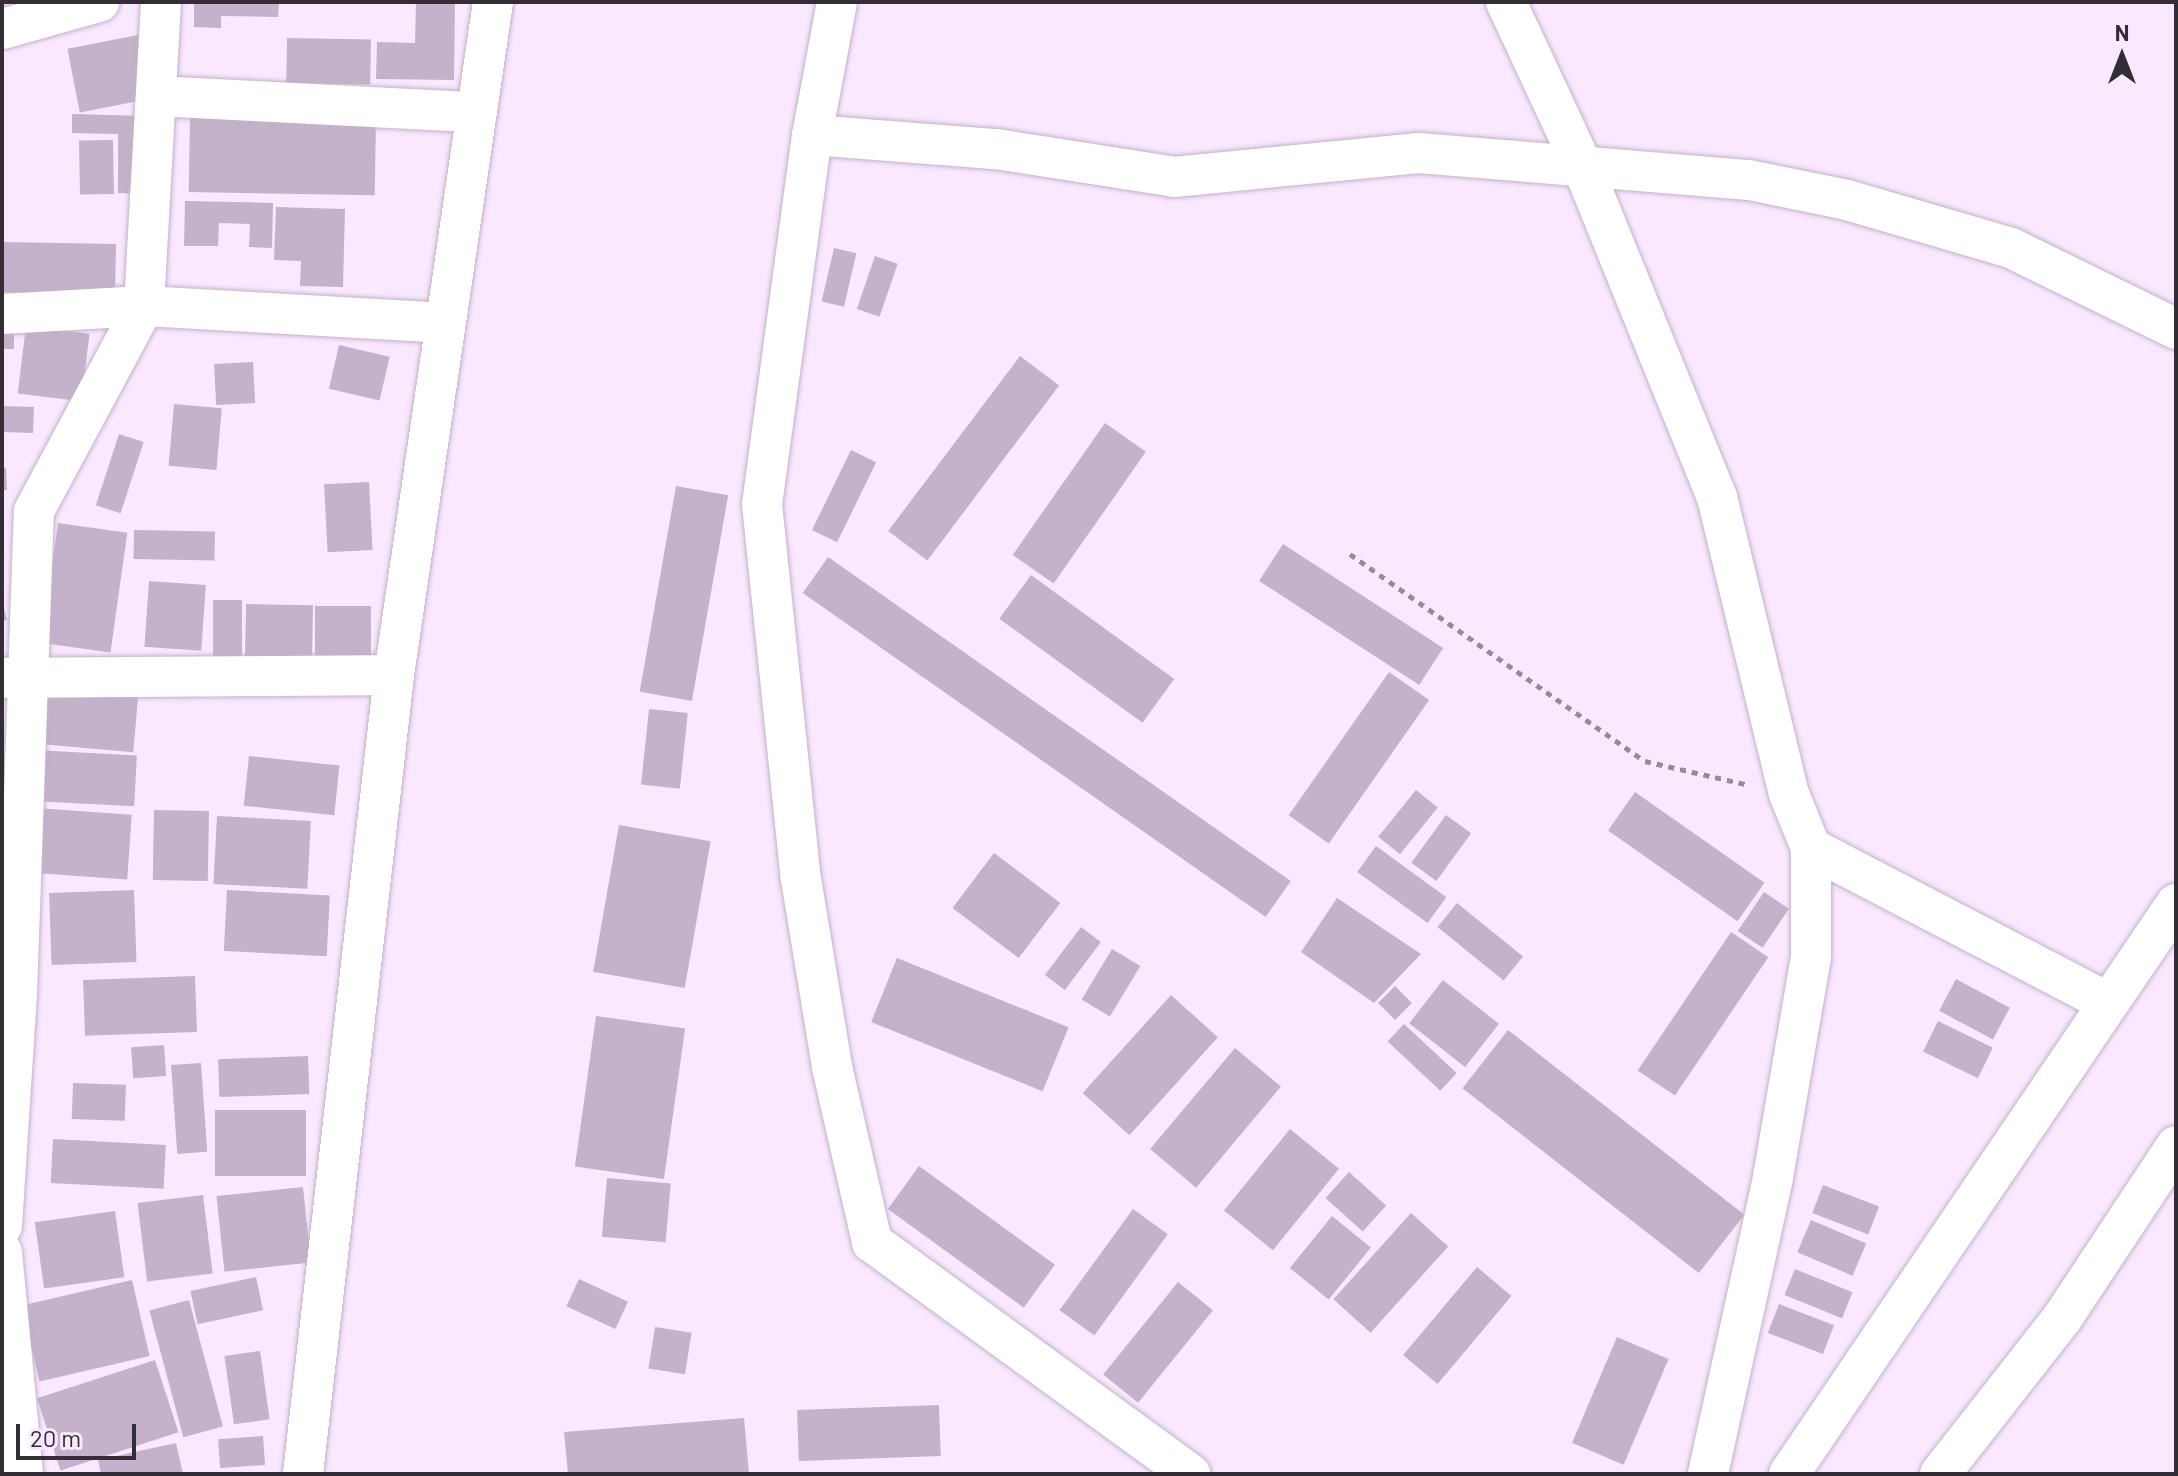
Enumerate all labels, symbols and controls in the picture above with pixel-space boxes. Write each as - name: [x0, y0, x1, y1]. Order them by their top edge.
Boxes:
- north arrow: [2082, 16, 2162, 96]
- text: N: [2115, 19, 2129, 45]
- scale bar: [20, 1408, 140, 1458]
- text: 20 m: [30, 1423, 81, 1452]

